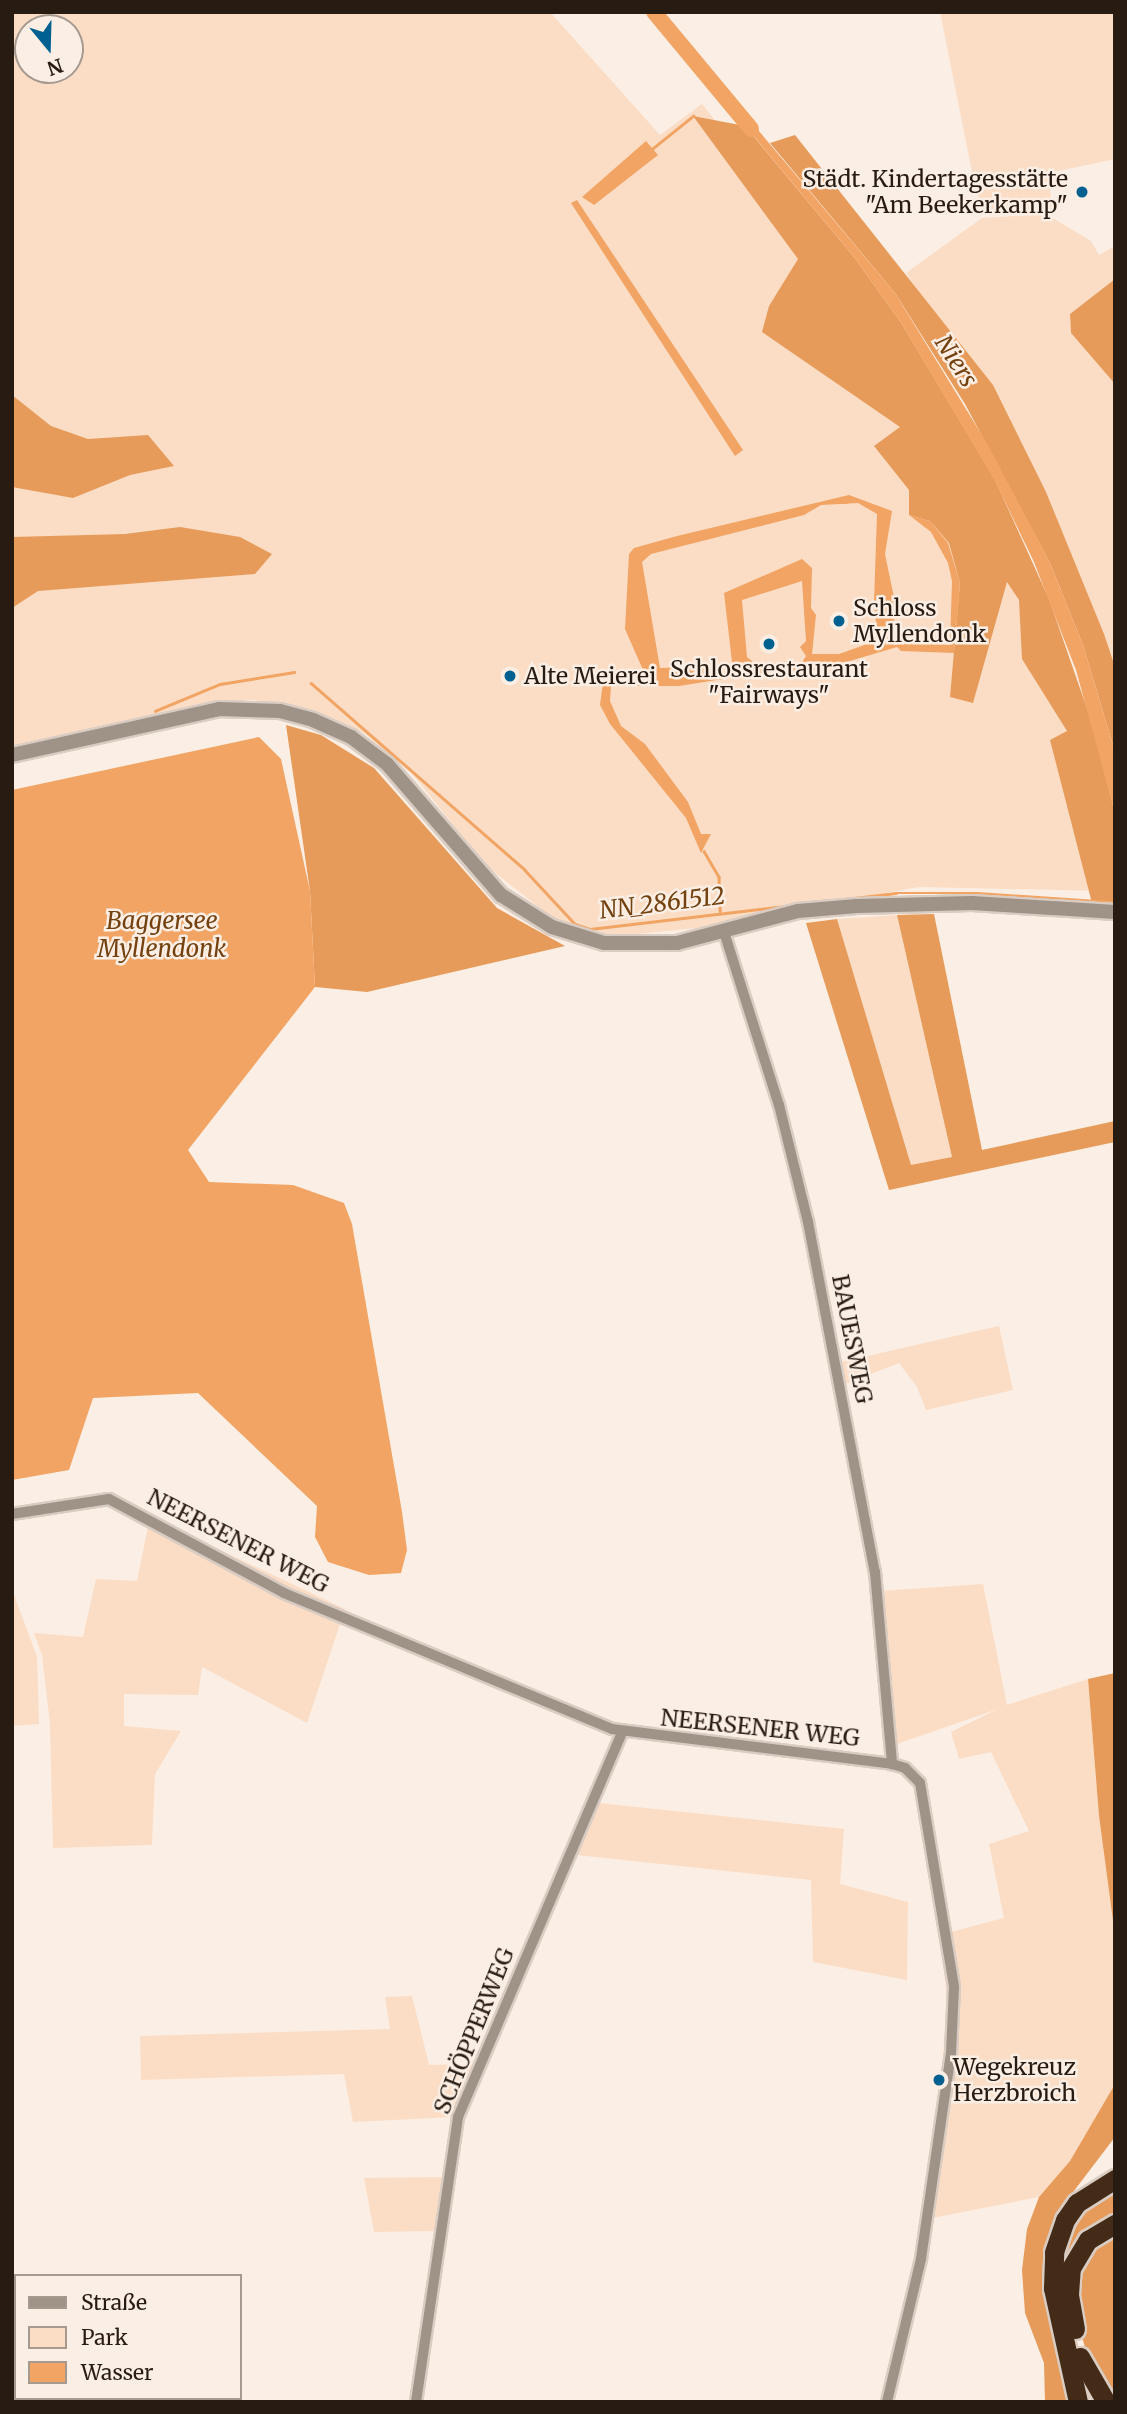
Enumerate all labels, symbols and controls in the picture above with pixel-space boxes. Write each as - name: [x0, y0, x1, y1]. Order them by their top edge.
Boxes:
- north arrow: [14, 14, 84, 84]
- text: N: [44, 53, 66, 81]
- place label: Städt. Kindertagesstätte "Am Beekerkamp": [802, 165, 1068, 219]
- marker: Städt. Kindertagesstätte "Am Beekerkamp": [1074, 184, 1090, 200]
- water label: Niers: [929, 330, 983, 392]
- place label: Schloss Myllendonk: [853, 594, 986, 648]
- marker: Schloss Myllendonk: [831, 613, 847, 629]
- marker: Schlossrestaurant "Fairways": [761, 636, 777, 652]
- place label: Schlossrestaurant "Fairways": [670, 655, 868, 709]
- place label: Alte Meierei: [524, 662, 656, 690]
- marker: Alte Meierei: [502, 668, 518, 684]
- water label: NN_2861512: [598, 881, 726, 925]
- water label: Baggersee Myllendonk: [98, 907, 226, 963]
- street label: BAUESWEG: [826, 1272, 878, 1406]
- street label: NEERSENER WEG: [143, 1483, 333, 1599]
- street label: NEERSENER WEG: [659, 1704, 861, 1752]
- street label: SCHÖPPERWEG: [428, 1944, 520, 2118]
- place label: Wegekreuz Herzbroich: [953, 2053, 1076, 2107]
- marker: Wegekreuz Herzbroich: [931, 2072, 947, 2088]
- legend: [14, 2274, 242, 2400]
- text: Straße: [81, 2289, 147, 2316]
- text: Park: [81, 2324, 128, 2351]
- text: Wasser: [81, 2359, 153, 2386]

